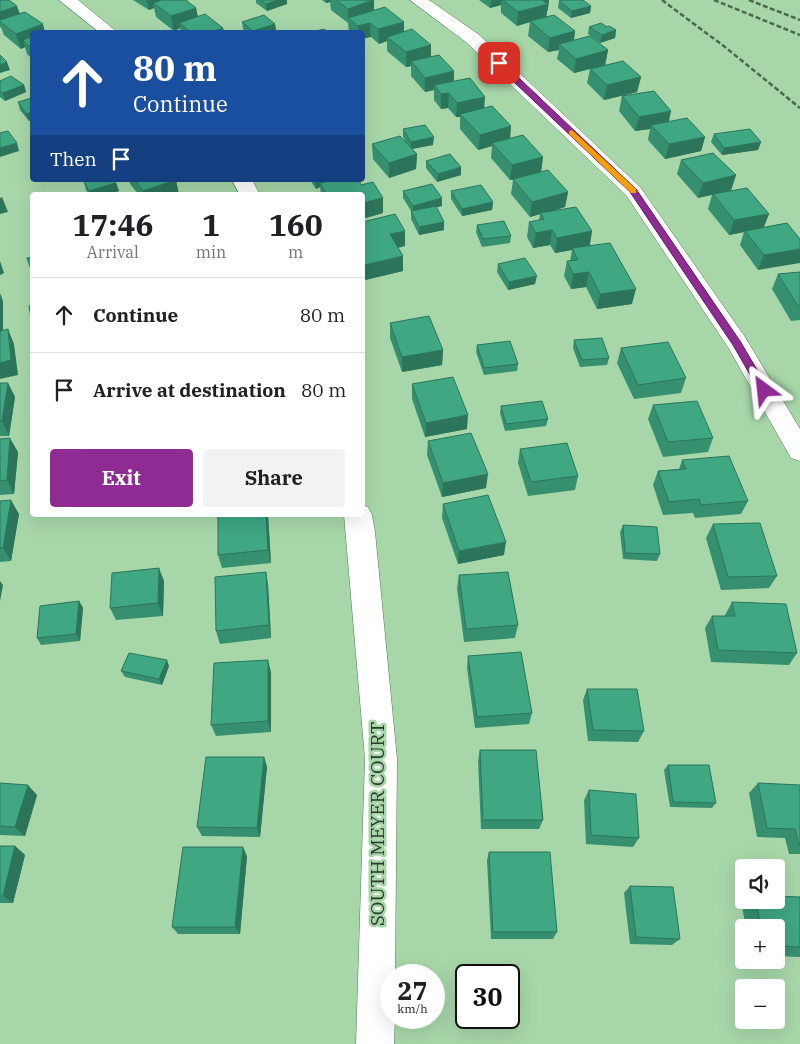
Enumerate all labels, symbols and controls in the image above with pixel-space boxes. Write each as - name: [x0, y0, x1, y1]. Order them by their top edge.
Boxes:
- pin: [478, 42, 520, 84]
- text: 80 m: [133, 45, 217, 91]
- icon: arrive: [485, 49, 513, 77]
- icon: ahead: [50, 50, 115, 115]
- text: Continue: [133, 89, 228, 118]
- icon: arrive: [107, 145, 135, 173]
- text: Then: [50, 147, 97, 171]
- text: 17:46: [72, 205, 153, 244]
- text: 1: [202, 205, 220, 244]
- text: 160: [269, 205, 323, 244]
- text: Arrival: [87, 242, 139, 262]
- text: min: [196, 242, 226, 262]
- text: m: [288, 242, 303, 262]
- icon: ahead: [50, 301, 78, 329]
- text: Continue: [93, 303, 178, 327]
- text: 80 m: [300, 303, 345, 327]
- position arrow: [737, 363, 789, 415]
- icon: arrive: [50, 376, 78, 404]
- text: Arrive at destination: [93, 378, 286, 402]
- text: 80 m: [301, 378, 346, 402]
- button: Exit: [50, 449, 193, 507]
- button: Share: [203, 449, 345, 507]
- street label: SOUTH MEYER COURT: [365, 722, 389, 926]
- map controls: [735, 859, 785, 1029]
- button: sound: [735, 859, 785, 909]
- button: +: [735, 919, 785, 969]
- speed limit sign: 30: [455, 964, 520, 1029]
- text: 27: [397, 974, 428, 1007]
- button: −: [735, 979, 785, 1029]
- text: km/h: [397, 1001, 428, 1016]

